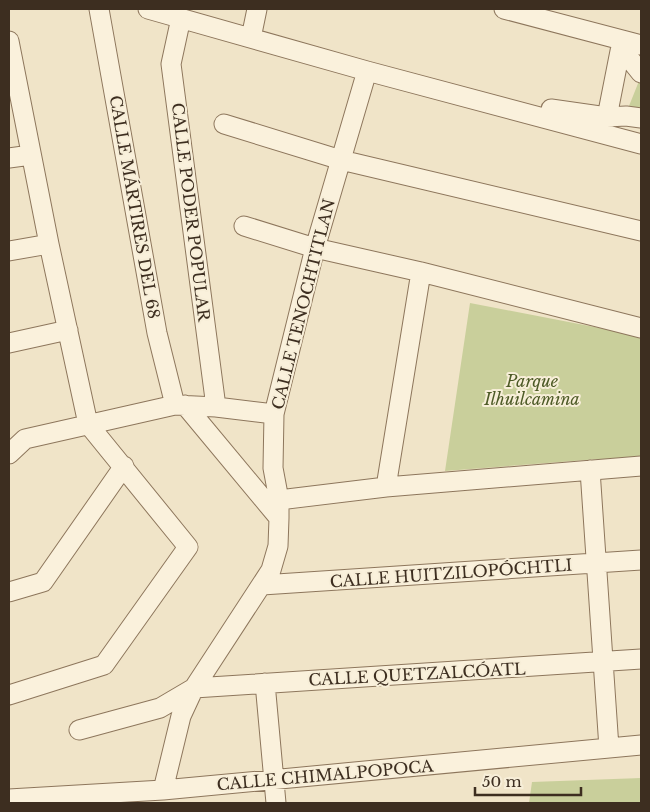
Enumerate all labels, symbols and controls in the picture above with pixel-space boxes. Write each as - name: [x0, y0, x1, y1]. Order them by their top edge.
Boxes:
- street label: CALLE MÁRTIRES DEL 68: [105, 94, 165, 320]
- street label: CALLE PODER POPULAR: [168, 102, 215, 324]
- street label: CALLE TENOCHTITLAN: [267, 197, 339, 411]
- park label: Parque Ilhuilcamina: [483, 371, 580, 409]
- street label: CALLE HUITZILOPÓCHTLI: [329, 555, 573, 591]
- street label: CALLE QUETZALCÓATL: [308, 658, 526, 690]
- street label: CALLE CHIMALPOPOCA: [216, 756, 435, 794]
- scale bar: [475, 764, 581, 796]
- text: 50 m: [482, 772, 522, 791]

